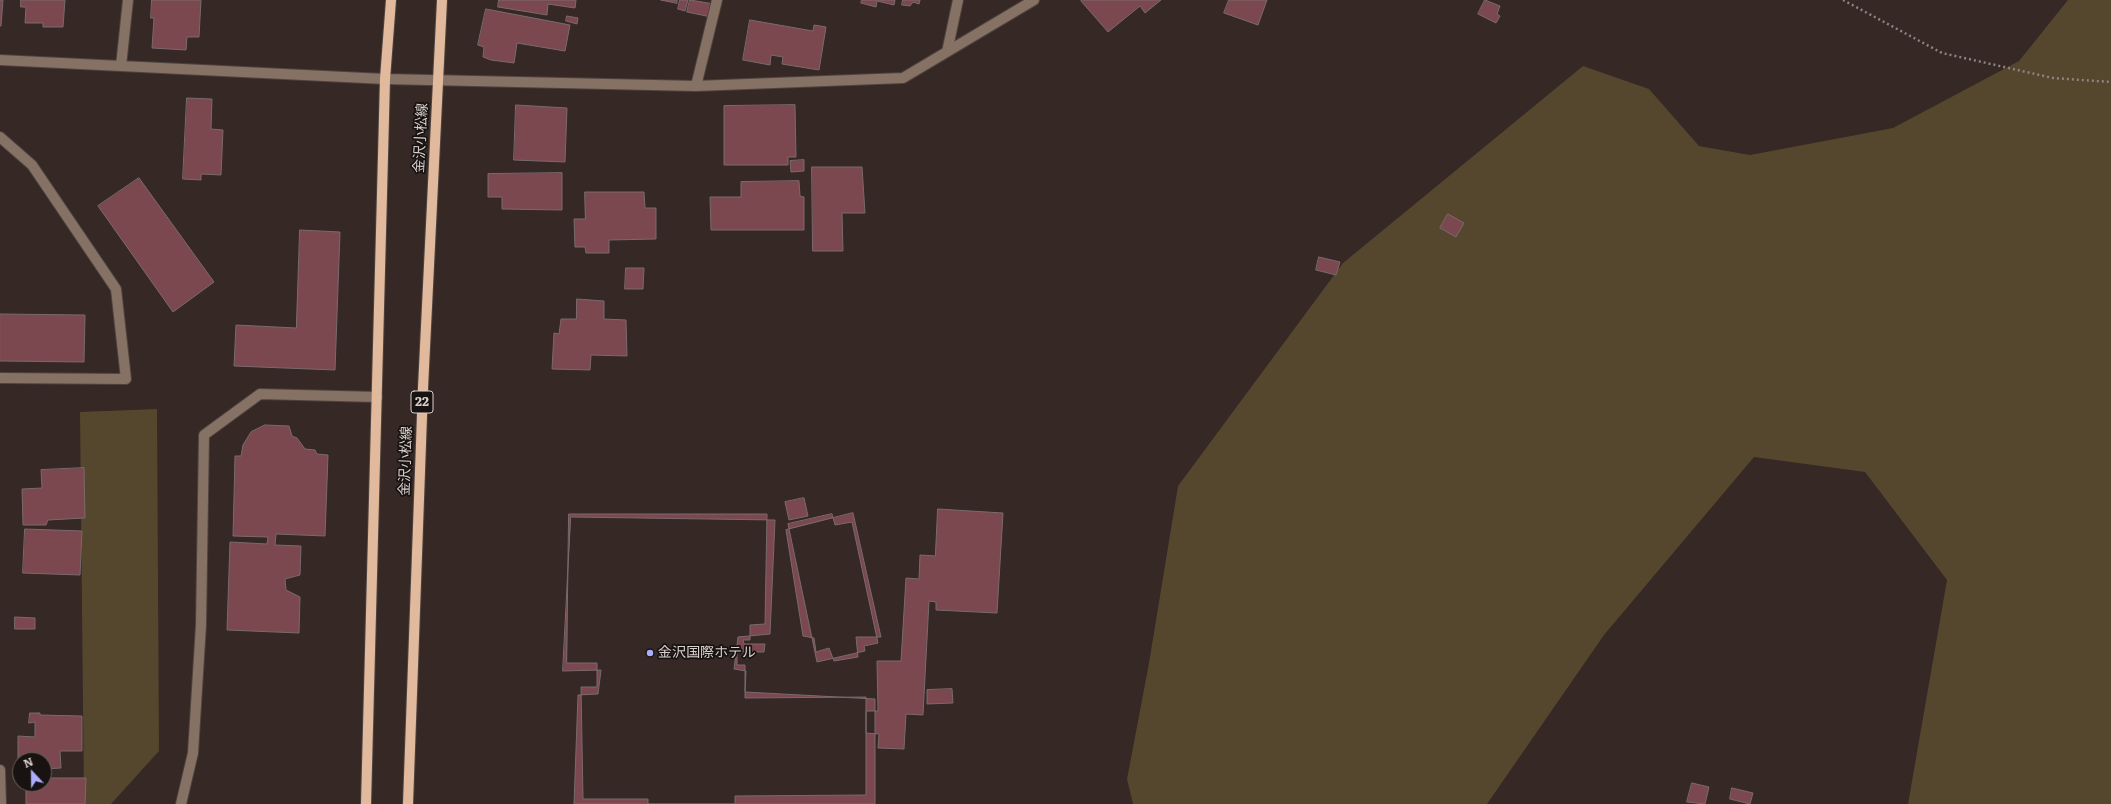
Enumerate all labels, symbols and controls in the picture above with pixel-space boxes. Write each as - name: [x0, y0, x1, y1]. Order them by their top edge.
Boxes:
- street label: 金沢小松線: [411, 103, 431, 173]
- road number: 22: [411, 391, 433, 413]
- street label: 金沢小松線: [396, 426, 416, 496]
- place label: 金沢国際ホテル: [658, 645, 756, 661]
- marker: 金沢国際ホテル: [645, 648, 655, 658]
- north arrow: [12, 752, 52, 792]
- text: N: [21, 753, 35, 771]

